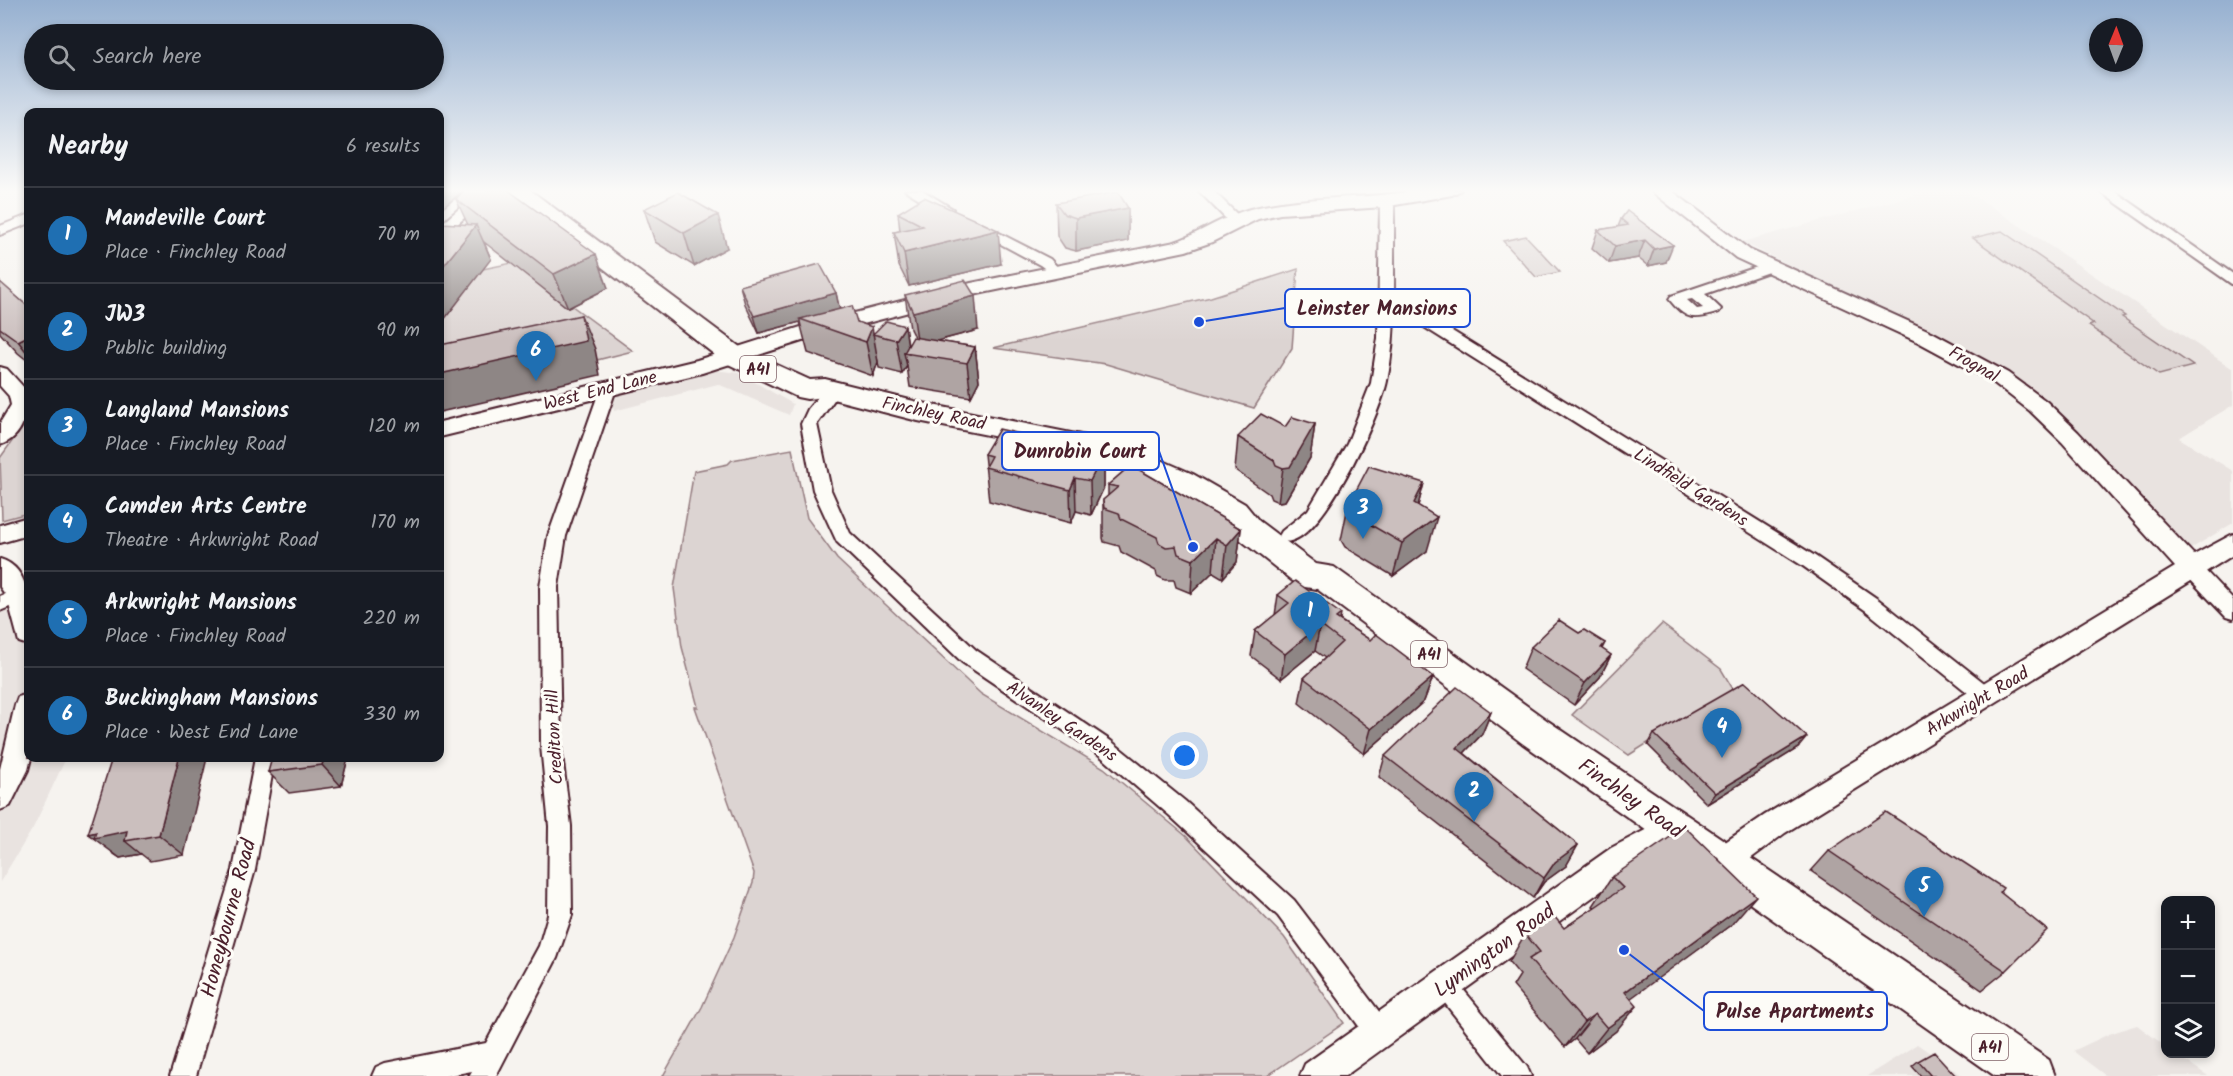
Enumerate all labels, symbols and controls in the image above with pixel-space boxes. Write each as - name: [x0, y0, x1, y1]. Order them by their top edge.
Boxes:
- north arrow: [2089, 18, 2143, 72]
- search box: [24, 24, 444, 90]
- text: Search here: [93, 40, 201, 75]
- icon: search: [45, 41, 78, 74]
- text: Nearby: [48, 126, 128, 168]
- text: 6 results: [346, 131, 420, 163]
- text: Mandeville Court: [105, 202, 266, 237]
- text: 1: [64, 219, 71, 251]
- text: 70 m: [377, 219, 420, 251]
- text: Place · Finchley Road: [105, 237, 286, 269]
- callout: Leinster Mansions: [1285, 289, 1470, 327]
- text: Leinster Mansions: [1297, 294, 1458, 326]
- text: JW3: [105, 298, 145, 333]
- text: 2: [62, 315, 73, 347]
- text: 90 m: [376, 315, 420, 347]
- pin: 6: [516, 332, 556, 381]
- text: Public building: [105, 333, 227, 365]
- street label: Frognal: [1942, 339, 2005, 392]
- road number: A41: [740, 356, 776, 382]
- street label: West End Lane: [540, 363, 660, 420]
- street label: Finchley Road: [879, 389, 989, 440]
- text: Langland Mansions: [105, 394, 289, 429]
- text: 3: [62, 411, 73, 443]
- text: 120 m: [368, 411, 420, 443]
- text: Place · Finchley Road: [105, 429, 286, 461]
- callout: Dunrobin Court: [1002, 432, 1159, 470]
- text: Dunrobin Court: [1013, 437, 1148, 469]
- street label: Lindfield Gardens: [1627, 441, 1754, 535]
- text: Camden Arts Centre: [105, 490, 307, 525]
- pin: 3: [1344, 490, 1382, 539]
- text: 4: [62, 507, 73, 539]
- text: 170 m: [371, 507, 420, 539]
- text: Theatre · Arkwright Road: [105, 525, 318, 557]
- text: Arkwright Mansions: [105, 586, 297, 621]
- pin: 1: [1290, 592, 1330, 642]
- text: 5: [62, 603, 73, 635]
- text: 220 m: [363, 603, 420, 635]
- text: Place · Finchley Road: [105, 621, 286, 653]
- road number: A41: [1411, 641, 1447, 667]
- street label: Arkwright Road: [1921, 659, 2036, 745]
- street label: Alvanley Gardens: [1000, 674, 1123, 770]
- text: Buckingham Mansions: [105, 682, 318, 717]
- street label: Crediton Hill: [538, 688, 572, 785]
- text: 6: [62, 699, 73, 731]
- text: 330 m: [363, 699, 420, 731]
- pin: 4: [1702, 708, 1742, 758]
- text: Place · West End Lane: [105, 717, 298, 749]
- your location: [1170, 741, 1199, 770]
- street label: Finchley Road: [1570, 751, 1690, 848]
- pin: 2: [1454, 772, 1494, 822]
- street label: Honeybourne Road: [192, 835, 267, 1001]
- pin: 5: [1904, 868, 1944, 917]
- street label: Lymington Road: [1427, 895, 1563, 1007]
- map controls: [2161, 896, 2215, 1058]
- button: +: [2161, 896, 2215, 950]
- button: −: [2161, 950, 2215, 1004]
- callout: Pulse Apartments: [1704, 992, 1887, 1030]
- text: Pulse Apartments: [1716, 997, 1875, 1029]
- button: layers: [2161, 1004, 2215, 1058]
- road number: A41: [1972, 1034, 2008, 1060]

